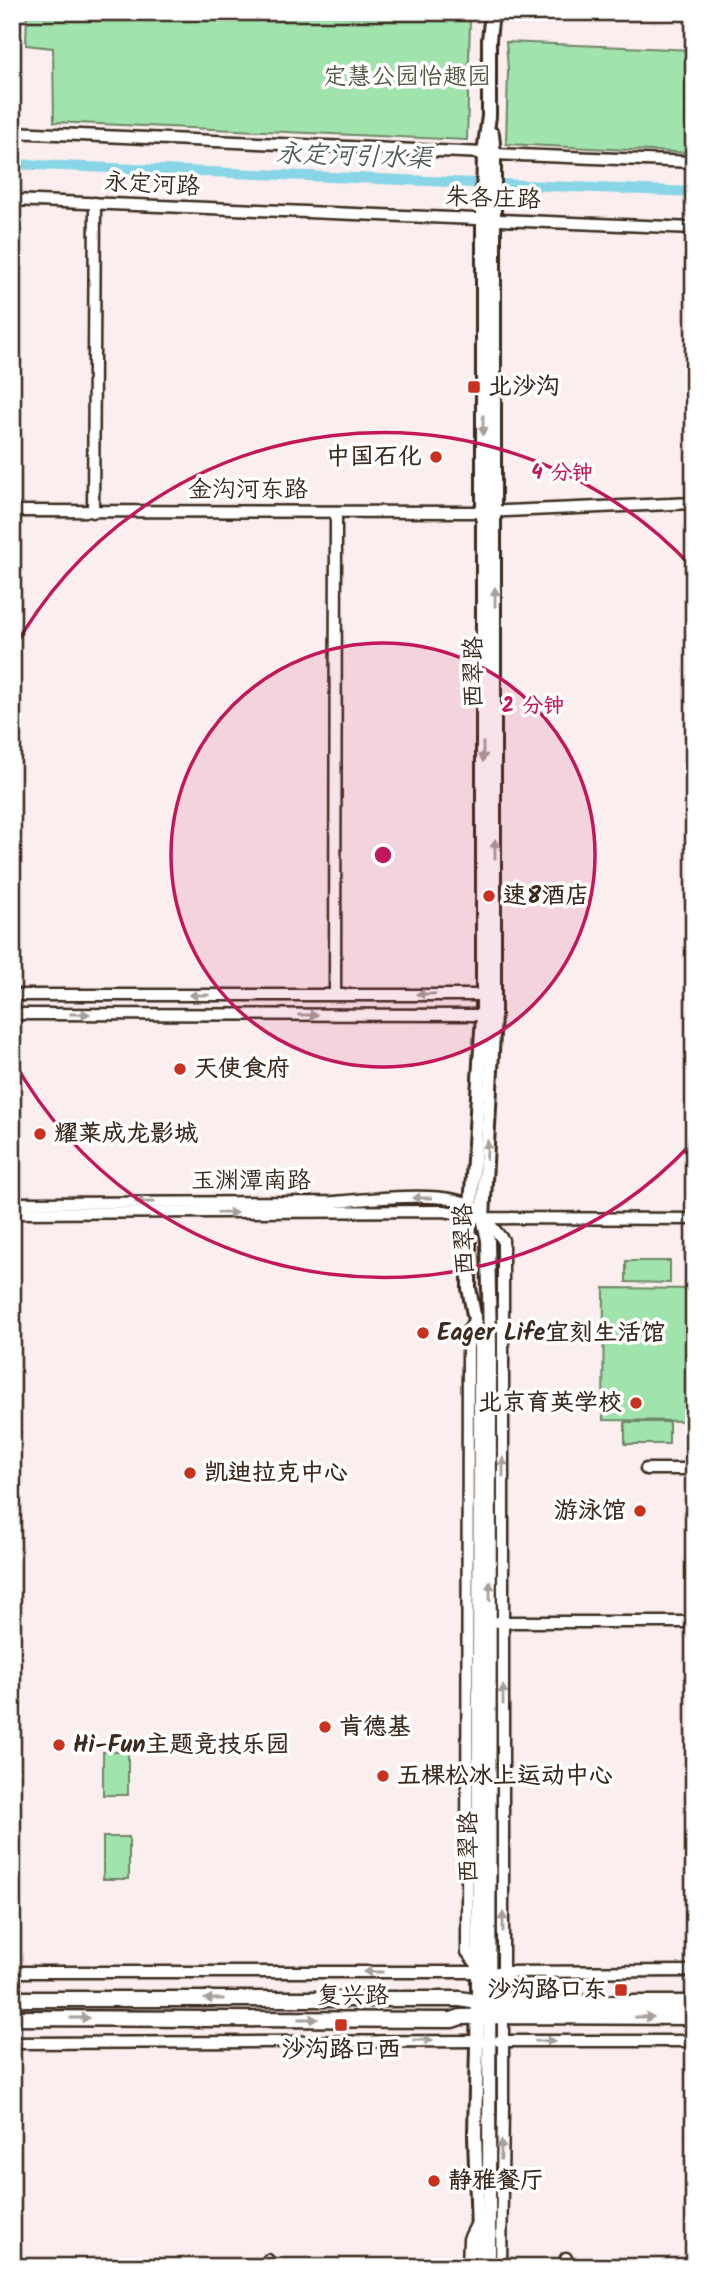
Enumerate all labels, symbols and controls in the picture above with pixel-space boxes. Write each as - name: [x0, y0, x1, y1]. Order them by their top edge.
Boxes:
- park label: 定慧公园怡趣园: [323, 58, 491, 97]
- water label: 永定河引水渠: [275, 133, 435, 181]
- street label: 永定河路: [103, 163, 201, 207]
- street label: 朱各庄路: [444, 178, 542, 220]
- place label: 北沙沟: [488, 368, 560, 407]
- marker: 北沙沟: [466, 379, 482, 395]
- one-way arrow: [477, 415, 489, 437]
- place label: 中国石化: [326, 438, 422, 477]
- marker: 中国石化: [428, 449, 444, 465]
- text: 4 分钟: [531, 457, 593, 490]
- street label: 金沟河东路: [188, 471, 308, 510]
- one-way arrow: [489, 586, 501, 608]
- street label: 西翠路: [455, 636, 494, 708]
- text: 2 分钟: [502, 690, 564, 723]
- one-way arrow: [477, 741, 489, 763]
- one-way arrow: [489, 838, 501, 860]
- centre of rings: [371, 843, 395, 867]
- place label: 速8酒店: [503, 877, 589, 916]
- marker: 速8酒店: [481, 888, 497, 904]
- one-way arrow: [415, 988, 437, 1000]
- one-way arrow: [188, 989, 210, 1001]
- one-way arrow: [70, 1008, 92, 1020]
- one-way arrow: [297, 1009, 319, 1021]
- place label: 天使食府: [194, 1050, 290, 1089]
- marker: 天使食府: [172, 1061, 188, 1077]
- place label: 耀莱成龙影城: [54, 1115, 198, 1154]
- marker: 耀莱成龙影城: [32, 1126, 48, 1142]
- one-way arrow: [482, 1139, 493, 1161]
- street label: 玉渊潭南路: [191, 1162, 311, 1201]
- one-way arrow: [411, 1192, 433, 1204]
- one-way arrow: [134, 1196, 156, 1208]
- street label: 西翠路: [444, 1202, 486, 1276]
- one-way arrow: [217, 1207, 239, 1218]
- place label: Eager Life宜刻生活馆: [437, 1314, 665, 1353]
- marker: Eager Life宜刻生活馆: [415, 1325, 431, 1341]
- place label: 北京育英学校: [478, 1384, 622, 1423]
- marker: 北京育英学校: [628, 1395, 644, 1411]
- place label: 凯迪拉克中心: [204, 1454, 348, 1493]
- one-way arrow: [497, 1456, 509, 1478]
- marker: 凯迪拉克中心: [182, 1465, 198, 1481]
- place label: 游泳馆: [554, 1492, 626, 1531]
- marker: 游泳馆: [632, 1503, 648, 1519]
- one-way arrow: [484, 1580, 496, 1602]
- one-way arrow: [497, 1683, 509, 1705]
- place label: 肯德基: [339, 1708, 411, 1747]
- marker: 肯德基: [317, 1719, 333, 1735]
- place label: Hi-Fun主题竞技乐园: [73, 1726, 290, 1765]
- marker: Hi-Fun主题竞技乐园: [51, 1737, 67, 1753]
- place label: 五棵松冰上运动中心: [397, 1757, 613, 1796]
- marker: 五棵松冰上运动中心: [375, 1768, 391, 1784]
- street label: 西翠路: [450, 1811, 489, 1883]
- one-way arrow: [497, 1911, 509, 1933]
- one-way arrow: [362, 1966, 384, 1978]
- place label: 沙沟路口东: [487, 1971, 607, 2010]
- street label: 复兴路: [317, 1977, 389, 2016]
- marker: 沙沟路口东: [613, 1982, 629, 1998]
- one-way arrow: [203, 1994, 225, 2005]
- one-way arrow: [633, 2011, 655, 2023]
- one-way arrow: [70, 2012, 92, 2024]
- one-way arrow: [297, 2013, 319, 2025]
- marker: 沙沟路口西: [333, 2017, 349, 2033]
- place label: 沙沟路口西: [281, 2031, 401, 2070]
- one-way arrow: [413, 2035, 435, 2046]
- one-way arrow: [534, 2035, 556, 2047]
- one-way arrow: [495, 2138, 507, 2160]
- place label: 静雅餐厅: [448, 2162, 544, 2201]
- marker: 静雅餐厅: [426, 2173, 442, 2189]

